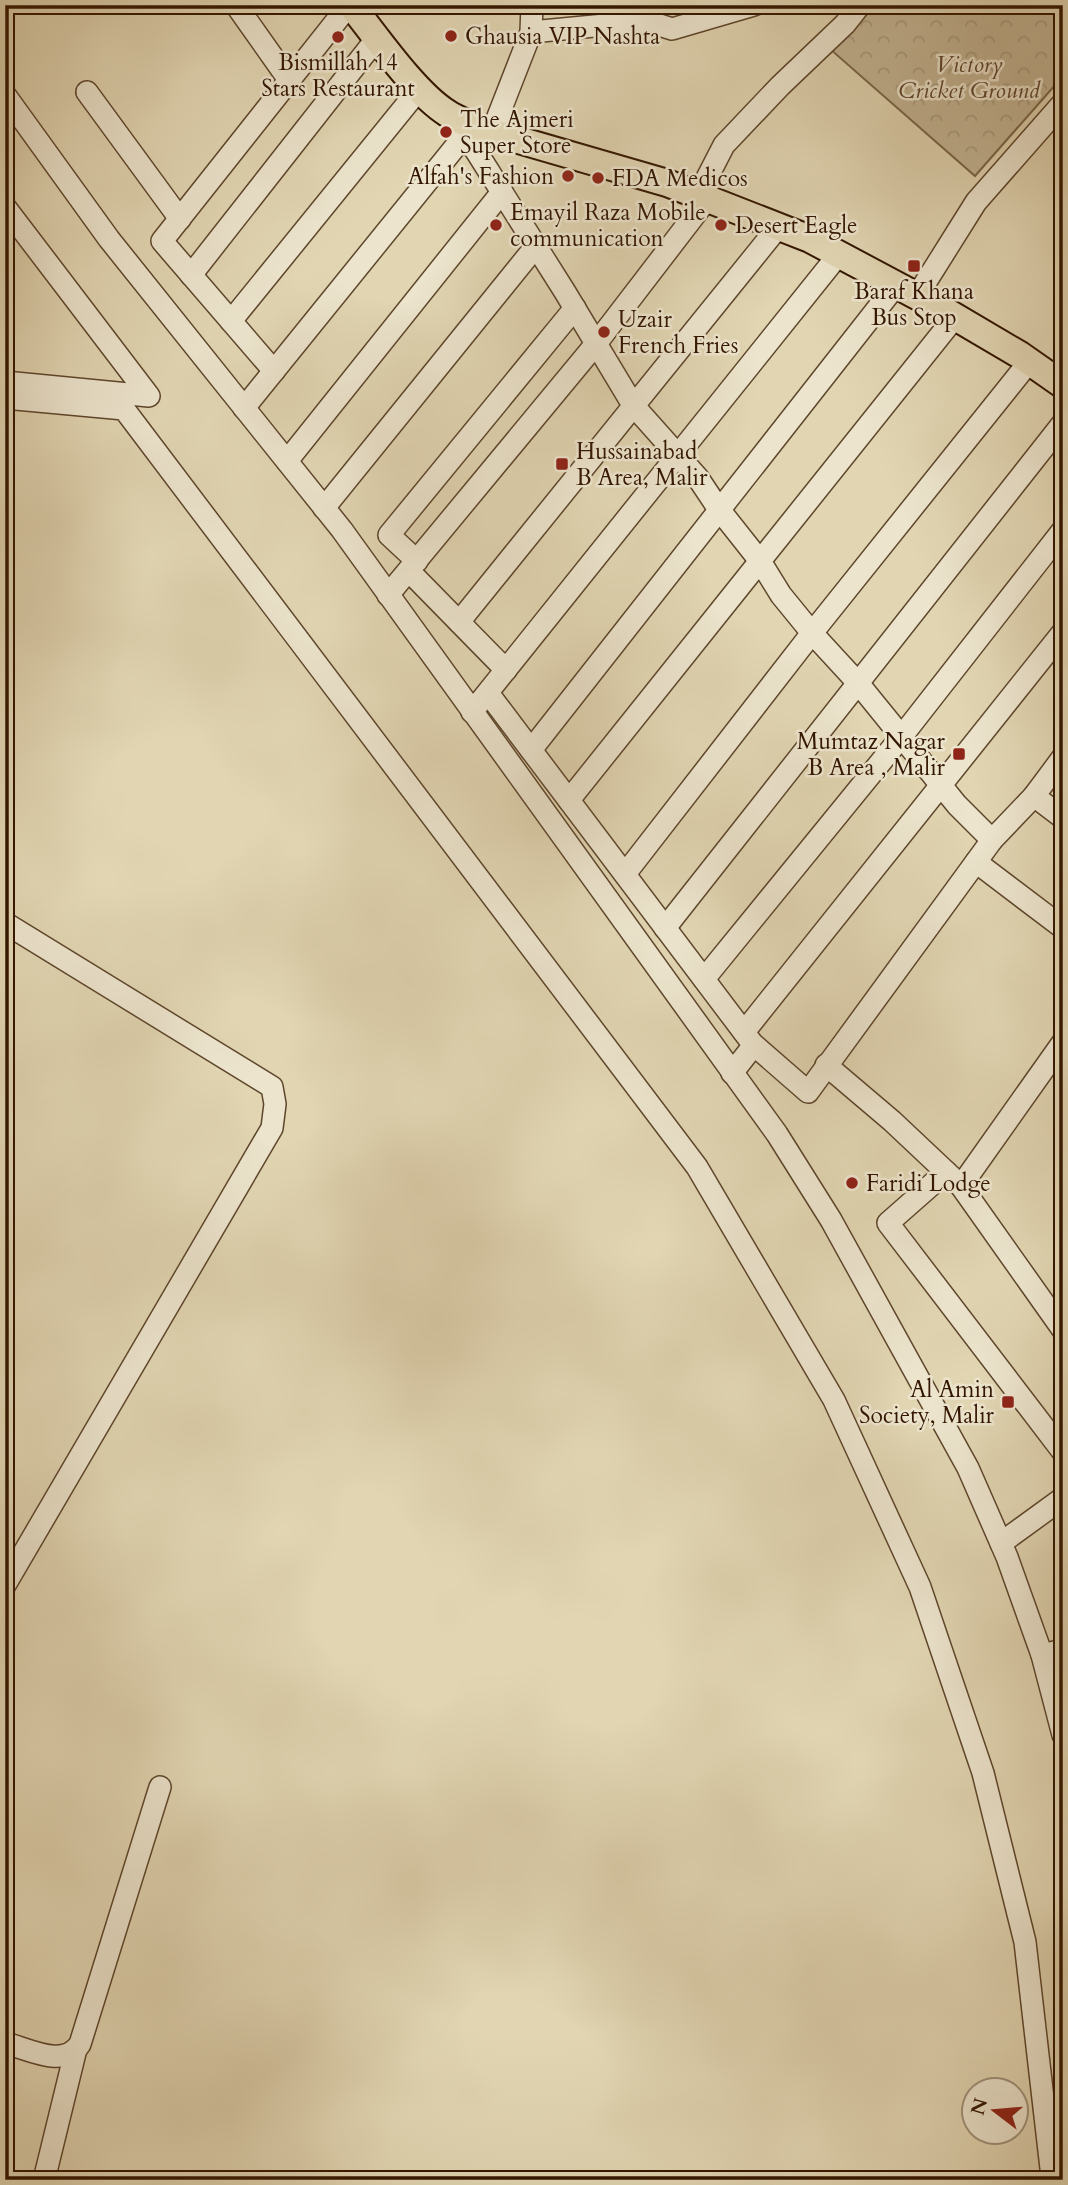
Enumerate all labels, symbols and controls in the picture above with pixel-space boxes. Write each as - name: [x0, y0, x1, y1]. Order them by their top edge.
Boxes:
- place label: Ghausia VIP Nashta: [465, 21, 660, 52]
- marker: Ghausia VIP Nashta: [443, 28, 459, 44]
- marker: Bismillah 14 Stars Restaurant: [330, 29, 346, 45]
- place label: Bismillah 14 Stars Restaurant: [261, 47, 415, 104]
- park label: Victory Cricket Ground: [898, 49, 1041, 106]
- place label: The Ajmeri Super Store: [460, 104, 574, 161]
- marker: The Ajmeri Super Store: [438, 124, 454, 140]
- place label: Alfah's Fashion: [408, 161, 554, 192]
- place label: FDA Medicos: [612, 163, 748, 194]
- marker: Alfah's Fashion: [560, 168, 576, 184]
- marker: FDA Medicos: [590, 170, 606, 186]
- place label: Emayil Raza Mobile communication: [510, 197, 706, 254]
- place label: Desert Eagle: [735, 210, 857, 241]
- marker: Emayil Raza Mobile communication: [488, 217, 504, 233]
- marker: Desert Eagle: [713, 217, 729, 233]
- marker: Baraf Khana Bus Stop: [906, 258, 922, 274]
- place label: Baraf Khana Bus Stop: [854, 276, 974, 333]
- place label: Uzair French Fries: [618, 304, 738, 361]
- marker: Uzair French Fries: [596, 324, 612, 340]
- place label: Hussainabad B Area, Malir: [576, 436, 708, 493]
- marker: Hussainabad B Area, Malir: [554, 456, 570, 472]
- place label: Mumtaz Nagar B Area , Malir: [797, 726, 946, 783]
- marker: Mumtaz Nagar B Area , Malir: [951, 746, 967, 762]
- place label: Faridi Lodge: [866, 1168, 991, 1199]
- marker: Faridi Lodge: [844, 1175, 860, 1191]
- place label: Al Amin Society, Malir: [859, 1374, 995, 1431]
- marker: Al Amin Society, Malir: [1000, 1394, 1016, 1410]
- north arrow: [960, 2076, 1030, 2146]
- text: N: [965, 2095, 995, 2118]

